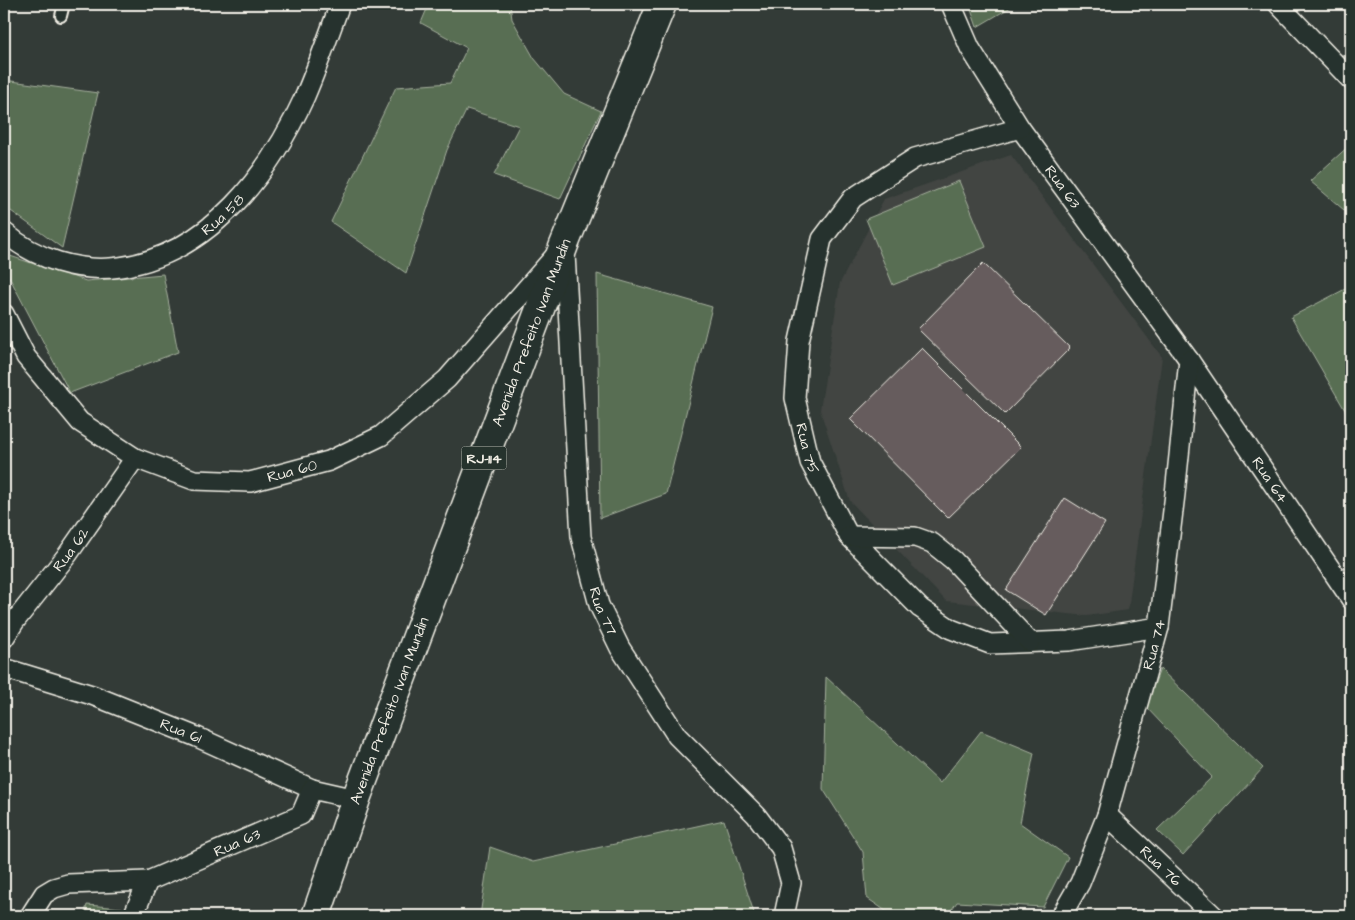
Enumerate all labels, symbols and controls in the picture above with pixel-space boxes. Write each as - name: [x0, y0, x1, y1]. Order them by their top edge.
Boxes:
- street label: Rua 63: [1039, 161, 1086, 213]
- street label: Rua 58: [197, 190, 250, 241]
- street label: Avenida Prefeito Ivan Mundin: [487, 235, 577, 429]
- street label: Rua 75: [790, 421, 825, 478]
- road number: RJ-114: [462, 446, 506, 469]
- street label: Rua 64: [1247, 453, 1293, 507]
- street label: Rua 60: [265, 455, 320, 488]
- street label: Rua 62: [48, 523, 95, 576]
- street label: Rua 77: [584, 585, 622, 639]
- street label: Avenida Prefeito Ivan Mundin: [345, 614, 435, 807]
- street label: Rua 74: [1138, 618, 1171, 672]
- street label: Rua 61: [157, 713, 205, 749]
- street label: Rua 63: [211, 824, 264, 862]
- street label: Rua 76: [1135, 841, 1187, 892]

